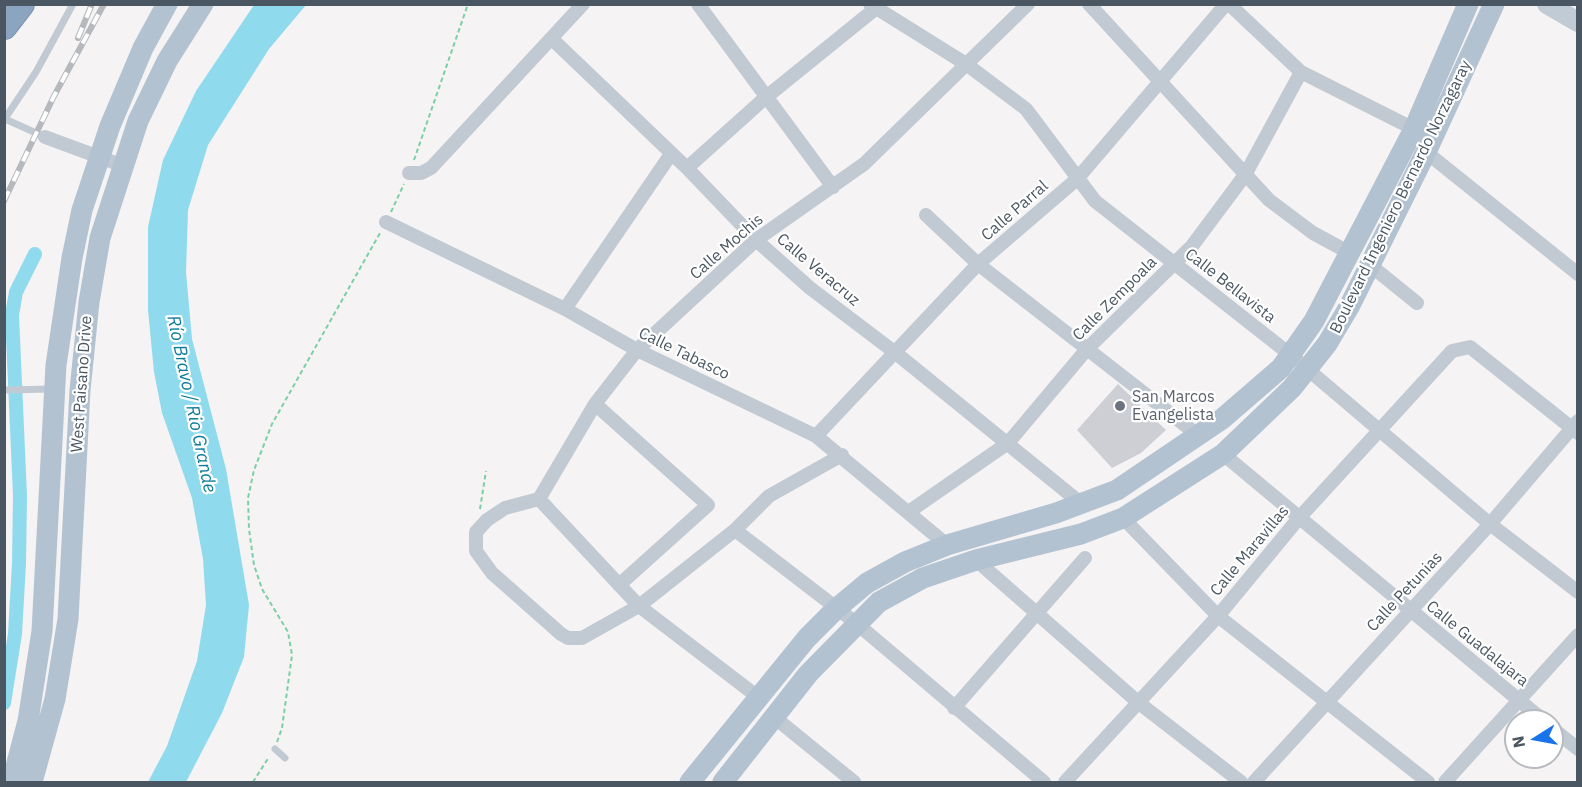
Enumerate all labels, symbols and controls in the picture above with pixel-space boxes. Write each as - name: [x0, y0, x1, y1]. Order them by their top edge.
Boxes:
- street label: Boulevard Ingeniero Bernardo Norzagaray: [1326, 57, 1476, 337]
- street label: Calle Parral: [978, 177, 1052, 245]
- street label: Calle Mochis: [687, 210, 767, 284]
- street label: Calle Veracruz: [773, 230, 863, 310]
- street label: Calle Bellavista: [1181, 245, 1279, 327]
- street label: Calle Zempoala: [1069, 253, 1161, 345]
- water label: Río Bravo / Rio Grande: [162, 313, 220, 495]
- street label: West Paisano Drive: [68, 315, 96, 453]
- street label: Calle Tabasco: [635, 324, 733, 384]
- place label: San Marcos Evangelista: [1132, 387, 1215, 425]
- marker: San Marcos Evangelista: [1113, 399, 1127, 413]
- street label: Calle Maravillas: [1207, 502, 1293, 600]
- street label: Calle Petunias: [1363, 548, 1447, 636]
- street label: Calle Guadalajara: [1422, 597, 1532, 691]
- north arrow: [1504, 709, 1564, 769]
- text: N: [1507, 734, 1529, 750]

